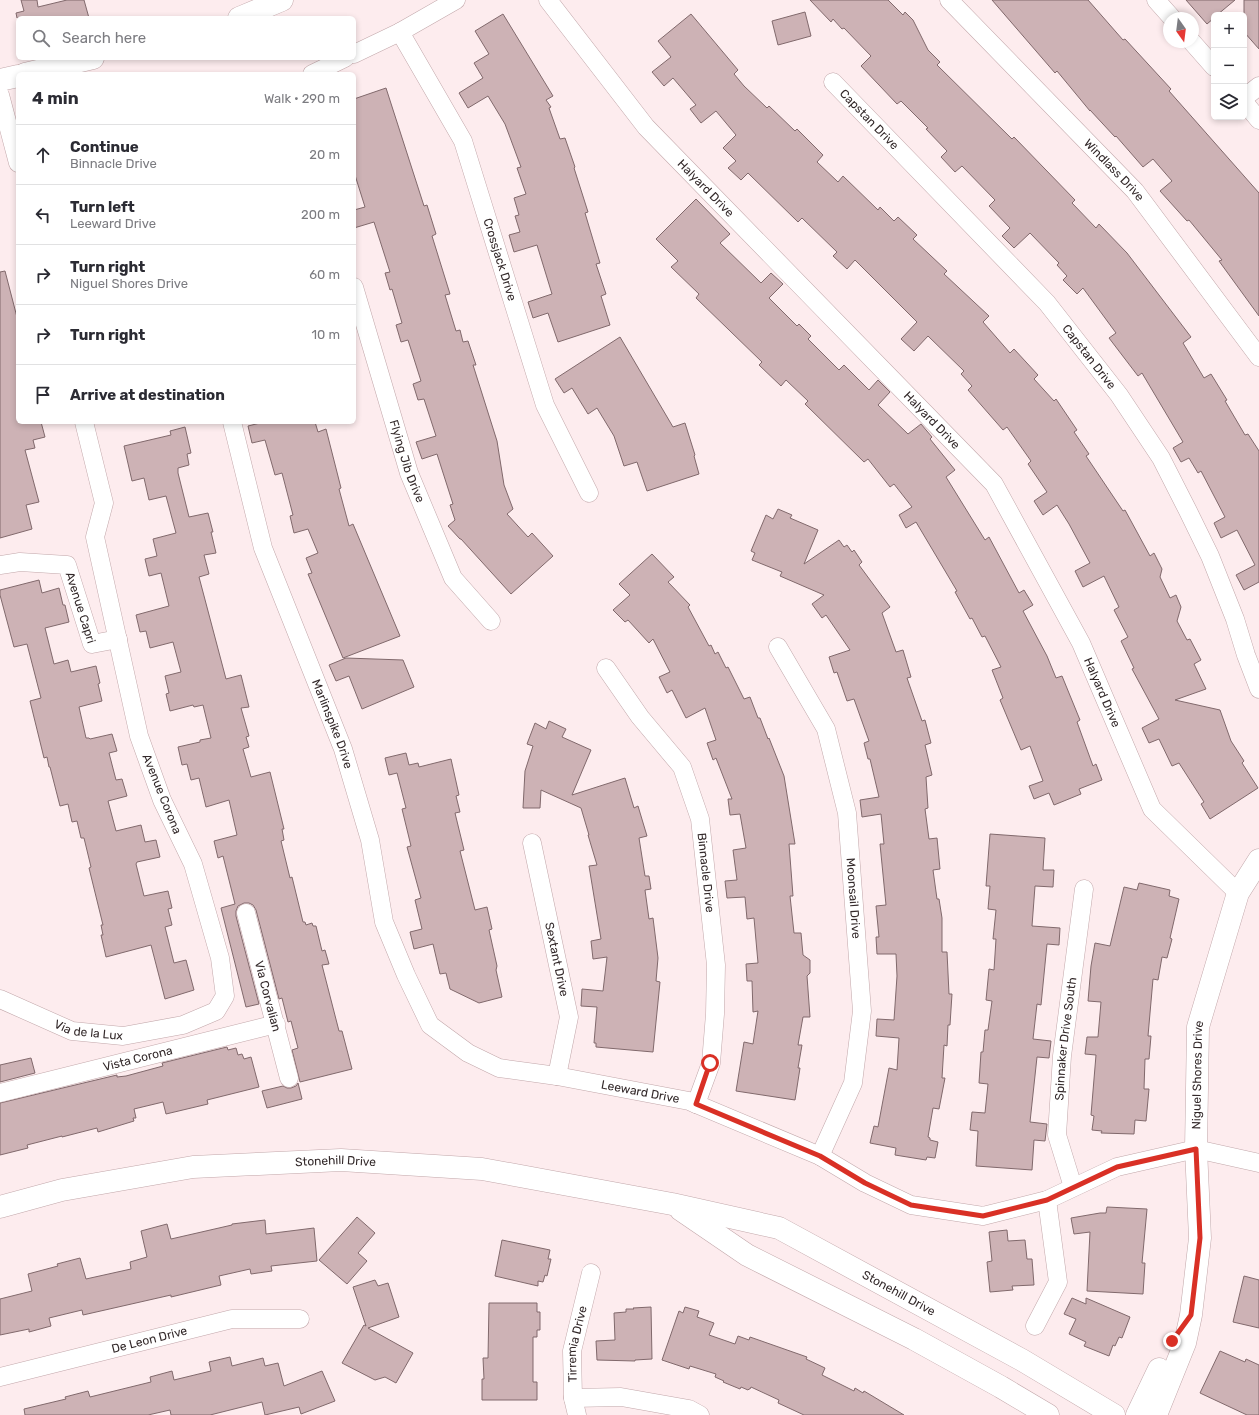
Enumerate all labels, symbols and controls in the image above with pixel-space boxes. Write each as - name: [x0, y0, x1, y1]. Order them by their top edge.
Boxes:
- north arrow: [1163, 12, 1199, 48]
- map controls: [1211, 12, 1247, 120]
- button: +: [1211, 12, 1247, 48]
- search box: [16, 16, 356, 60]
- icon: search: [30, 27, 52, 49]
- text: Search here: [62, 29, 146, 47]
- button: −: [1211, 48, 1247, 84]
- button: layers: [1211, 84, 1247, 120]
- street label: Capstan Drive: [837, 86, 902, 153]
- text: 4 min: [32, 88, 79, 108]
- text: Walk · 290 m: [264, 91, 340, 106]
- street label: Windlass Drive: [1081, 136, 1147, 204]
- text: Continue: [70, 138, 139, 156]
- icon: ahead: [32, 144, 54, 166]
- text: 20 m: [309, 147, 340, 162]
- text: Binnacle Drive: [70, 156, 157, 171]
- street label: Halyard Drive: [675, 157, 737, 220]
- text: Turn left: [70, 198, 135, 216]
- icon: left: [32, 204, 54, 226]
- text: 200 m: [301, 207, 340, 222]
- text: Leeward Drive: [70, 216, 156, 231]
- street label: Crossjack Drive: [480, 216, 519, 303]
- text: Turn right: [70, 258, 145, 276]
- icon: right: [32, 264, 54, 286]
- text: 60 m: [309, 267, 340, 282]
- text: Niguel Shores Drive: [70, 276, 188, 291]
- street label: Capstan Drive: [1059, 322, 1119, 392]
- icon: right: [32, 324, 54, 346]
- text: Turn right: [70, 326, 145, 344]
- text: 10 m: [311, 327, 340, 342]
- icon: arrive: [32, 384, 54, 406]
- text: Arrive at destination: [70, 386, 225, 404]
- street label: Halyard Drive: [901, 389, 963, 452]
- street label: Flying Jib Drive: [387, 418, 428, 505]
- street label: Avenue Capri: [63, 570, 98, 645]
- street label: Halyard Drive: [1081, 655, 1123, 730]
- street label: Marlinspike Drive: [309, 677, 356, 771]
- street label: Avenue Corona: [140, 752, 184, 836]
- street label: Binnacle Drive: [695, 832, 717, 914]
- street label: Moonsail Drive: [843, 857, 864, 939]
- street label: Sextant Drive: [542, 921, 572, 998]
- street label: Via Corvalian: [252, 959, 284, 1033]
- street label: Spinnaker Drive South: [1052, 976, 1079, 1101]
- street label: Via de la Lux: [52, 1017, 124, 1043]
- street label: Niguel Shores Drive: [1189, 1018, 1207, 1130]
- street label: Vista Corona: [101, 1043, 174, 1074]
- route start: [701, 1054, 719, 1072]
- street label: Leeward Drive: [600, 1078, 681, 1106]
- street label: Stonehill Drive: [295, 1153, 377, 1169]
- street label: Stonehill Drive: [860, 1268, 938, 1319]
- street label: Tirremia Drive: [565, 1304, 590, 1382]
- street label: De Leon Drive: [110, 1323, 189, 1356]
- route end: [1163, 1332, 1181, 1350]

